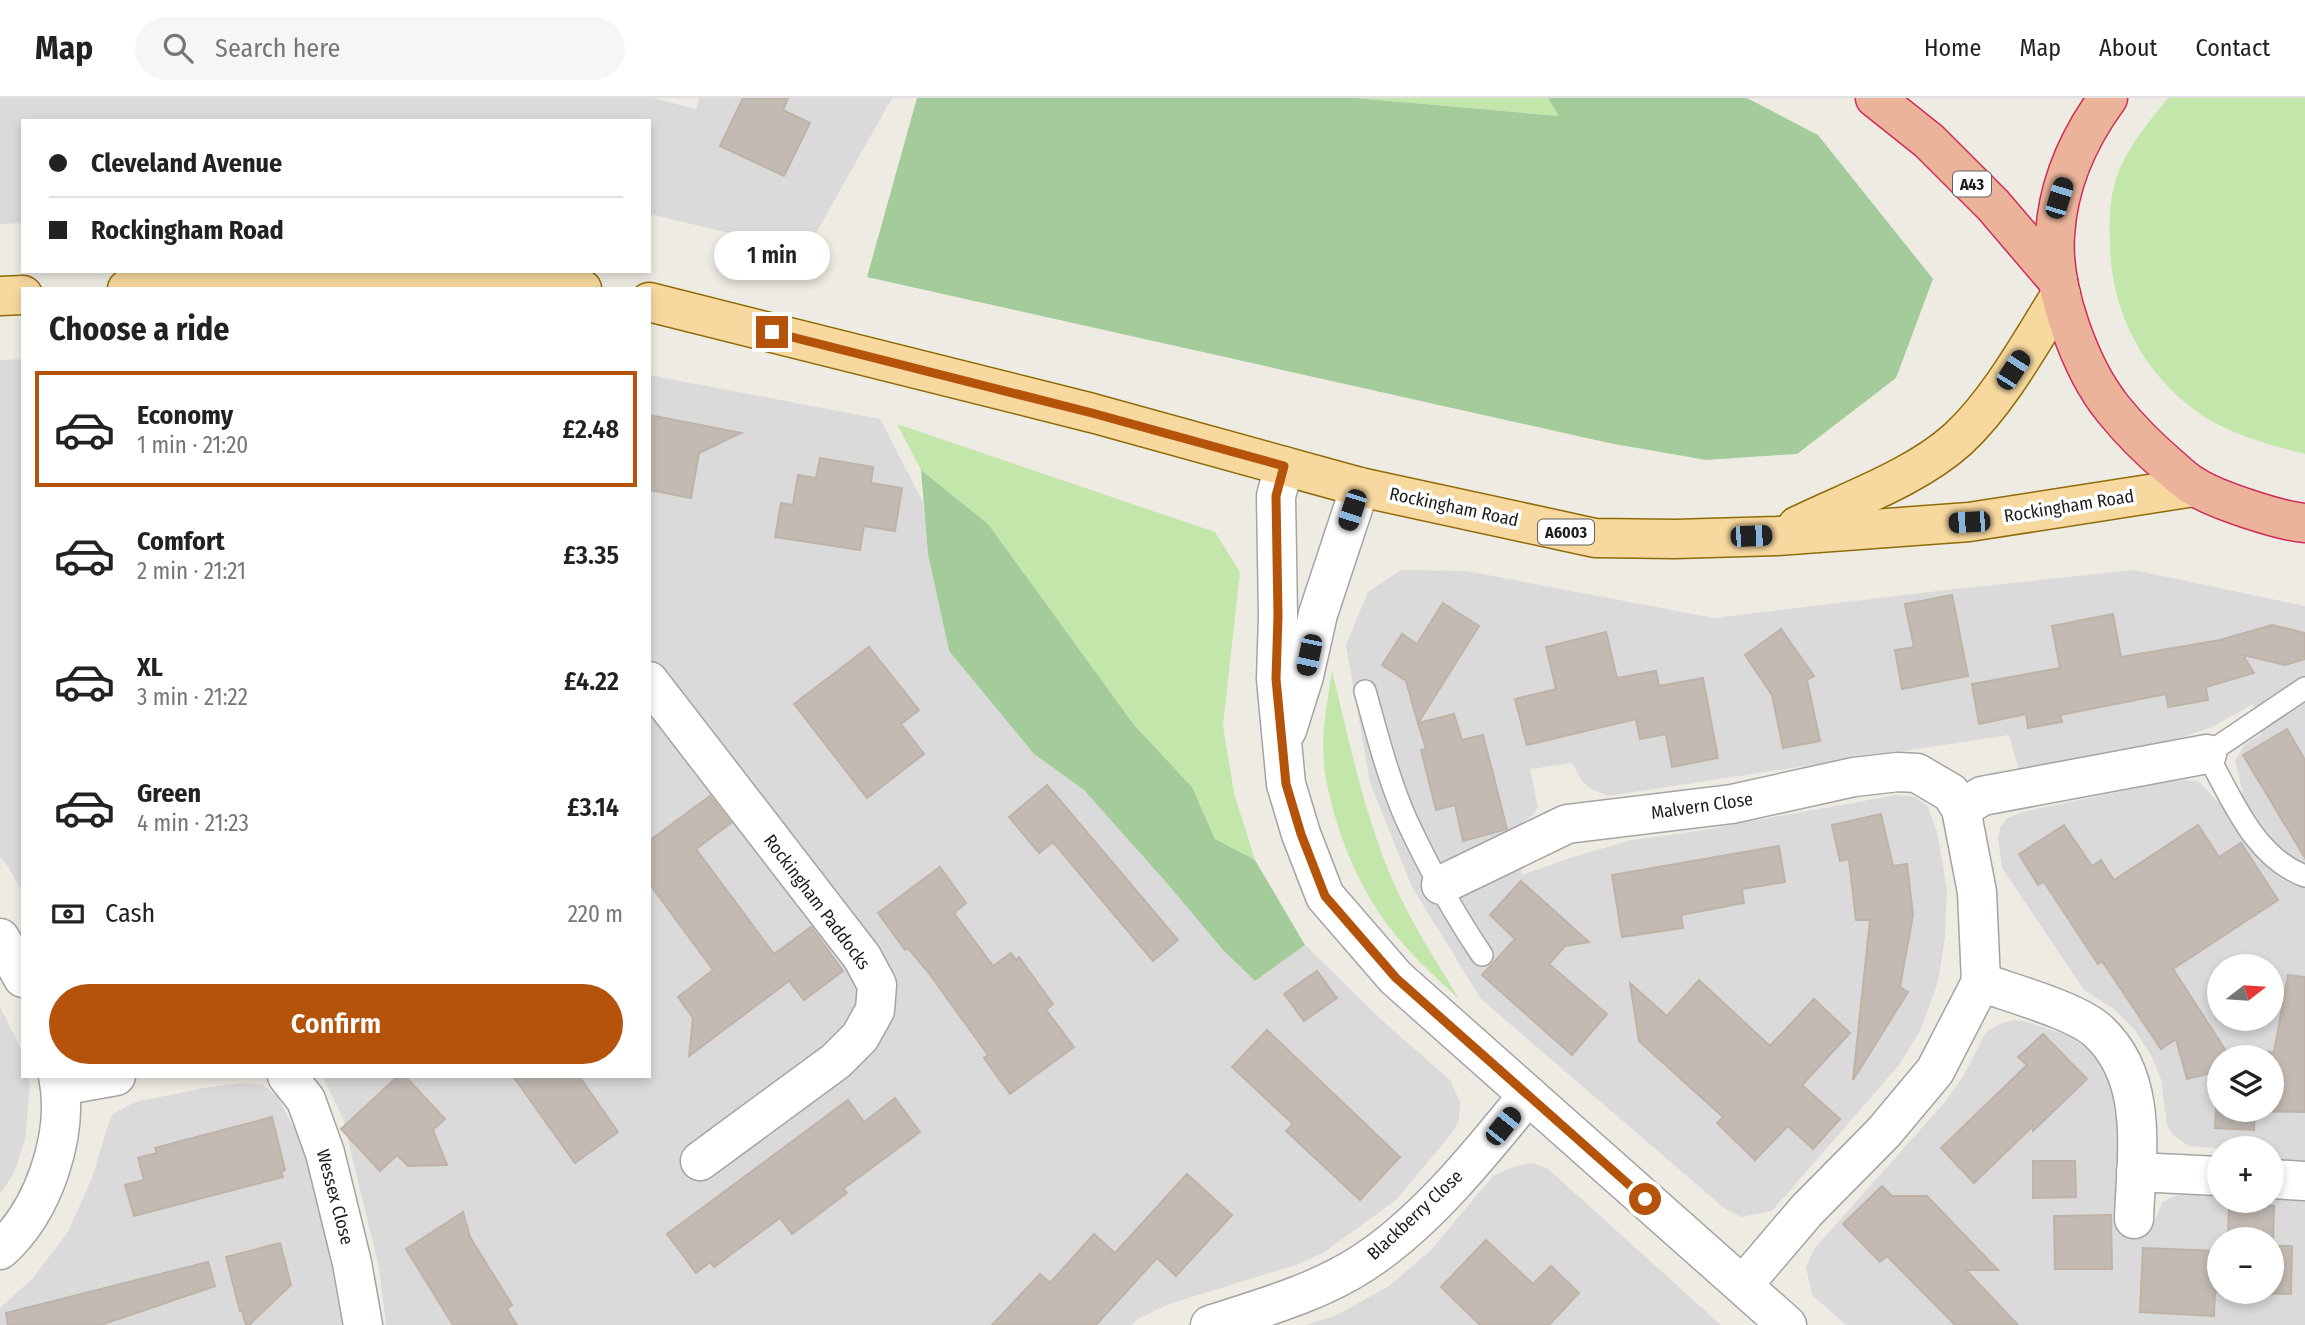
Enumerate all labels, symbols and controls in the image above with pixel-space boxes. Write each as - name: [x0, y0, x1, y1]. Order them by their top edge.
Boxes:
- search box: [135, 17, 625, 80]
- text: Map: [35, 28, 93, 68]
- icon: search: [159, 29, 197, 67]
- text: Search here: [215, 33, 340, 64]
- text: Home: [1924, 34, 1981, 62]
- text: Map: [2019, 34, 2061, 62]
- text: About: [2099, 34, 2157, 62]
- text: Contact: [2195, 34, 2270, 62]
- text: Cleveland Avenue: [91, 148, 282, 179]
- road number: A43: [1953, 172, 1991, 197]
- car: [2043, 175, 2076, 221]
- text: Rockingham Road: [91, 215, 284, 246]
- callout: 1 min: [714, 230, 830, 280]
- text: 1 min: [747, 241, 797, 269]
- text: Choose a ride: [49, 310, 230, 348]
- route end: [756, 316, 788, 348]
- car: [1993, 347, 2034, 393]
- icon: car: [53, 398, 116, 461]
- text: Economy: [137, 400, 233, 431]
- text: £2.48: [562, 414, 619, 445]
- text: 1 min · 21:20: [137, 431, 248, 459]
- street label: Rockingham Road: [1388, 483, 1520, 531]
- street label: Rockingham Road: [2002, 485, 2136, 527]
- car: [1336, 487, 1369, 533]
- car: [1948, 510, 1991, 534]
- road number: A6003: [1538, 520, 1594, 544]
- icon: car: [53, 524, 116, 587]
- car: [1730, 525, 1773, 547]
- text: Comfort: [137, 526, 225, 557]
- text: £3.35: [563, 540, 619, 571]
- text: 2 min · 21:21: [137, 557, 246, 585]
- car: [1295, 632, 1324, 678]
- icon: car: [53, 650, 116, 713]
- text: XL: [137, 652, 163, 683]
- text: £4.22: [564, 666, 619, 697]
- text: 3 min · 21:22: [137, 683, 248, 711]
- icon: car: [53, 776, 116, 839]
- text: Green: [137, 778, 201, 809]
- street label: Malvern Close: [1650, 788, 1754, 824]
- text: £3.14: [567, 792, 619, 823]
- text: 4 min · 21:23: [137, 809, 249, 837]
- street label: Rockingham Paddocks: [759, 830, 875, 974]
- icon: cash: [49, 895, 87, 933]
- text: Cash: [105, 898, 155, 929]
- text: 220 m: [568, 900, 623, 928]
- north arrow: [2207, 954, 2284, 1031]
- map controls: [2207, 954, 2284, 1304]
- button: Confirm: [49, 984, 623, 1064]
- button: layers: [2207, 1045, 2284, 1122]
- car: [1482, 1103, 1525, 1149]
- button: +: [2207, 1136, 2284, 1213]
- street label: Wessex Close: [312, 1147, 358, 1247]
- street label: Blackberry Close: [1363, 1165, 1467, 1265]
- route start: [1629, 1183, 1661, 1215]
- button: −: [2207, 1227, 2284, 1304]

